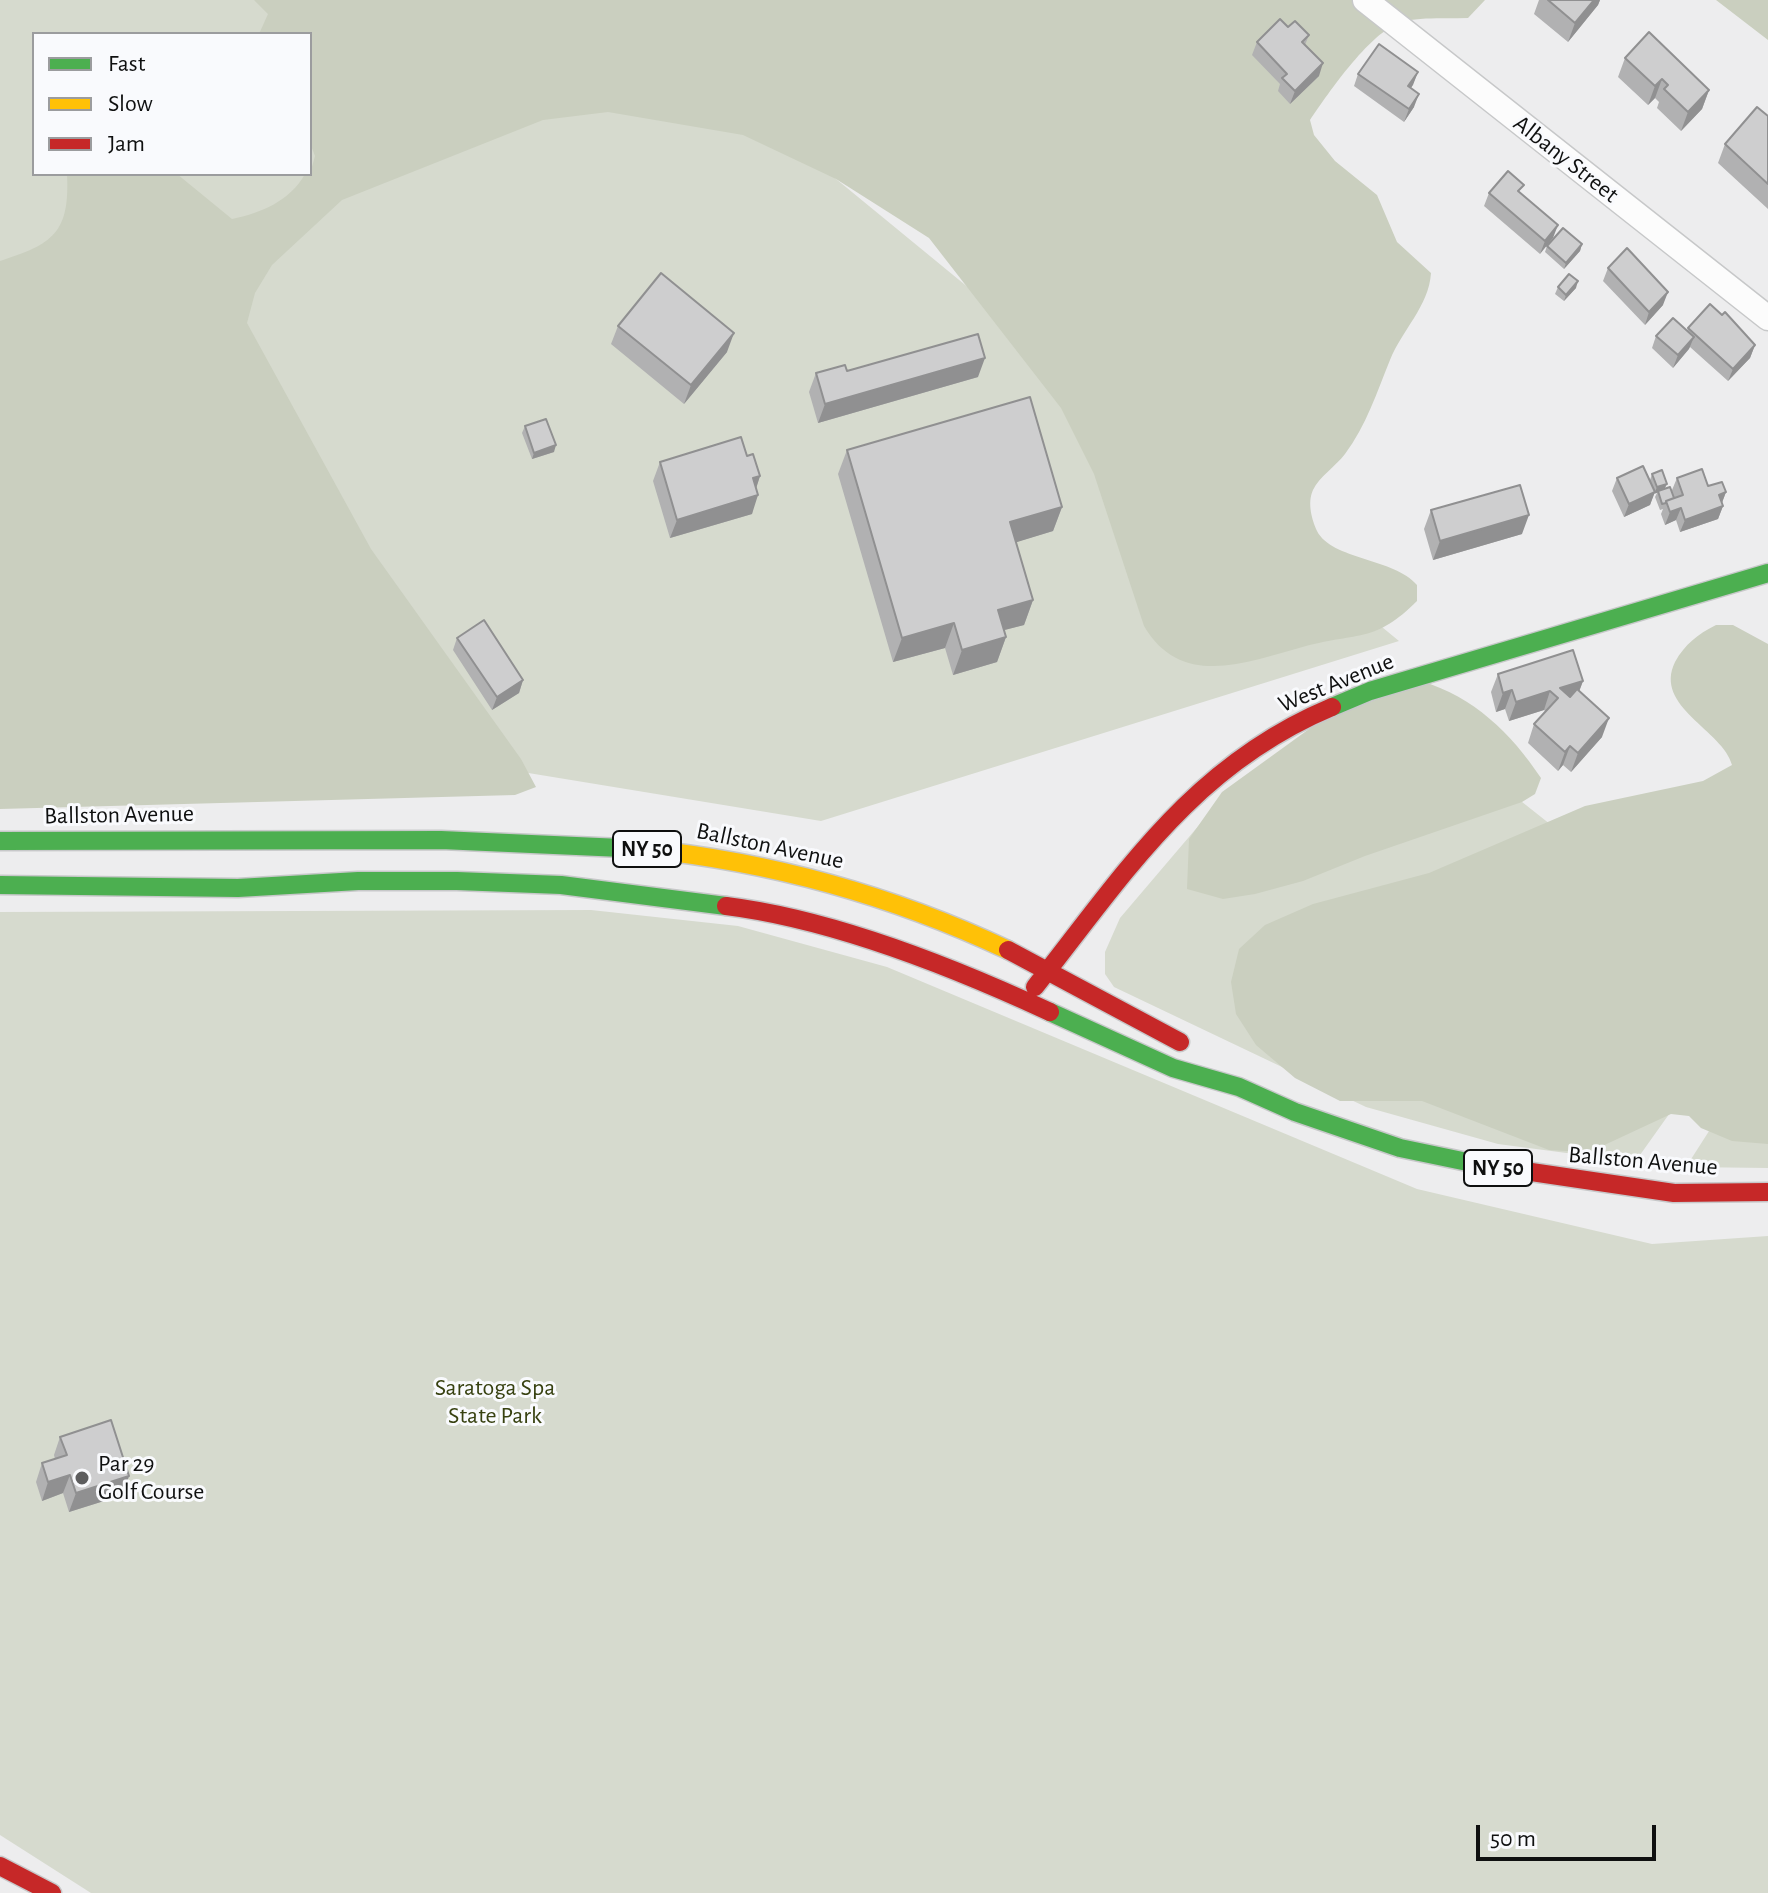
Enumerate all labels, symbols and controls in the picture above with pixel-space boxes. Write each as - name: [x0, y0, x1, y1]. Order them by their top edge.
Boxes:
- legend: [32, 32, 312, 176]
- text: Fast: [108, 52, 145, 76]
- text: Slow: [108, 92, 153, 116]
- street label: Albany Street: [1508, 109, 1624, 209]
- text: Jam: [108, 132, 145, 156]
- street label: West Avenue: [1274, 647, 1398, 719]
- street label: Ballston Avenue: [44, 799, 194, 831]
- street label: Ballston Avenue: [694, 816, 846, 876]
- road number: NY 50: [613, 831, 681, 867]
- street label: Ballston Avenue: [1567, 1140, 1719, 1182]
- road number: NY 50: [1464, 1150, 1532, 1186]
- park label: Saratoga Spa State Park: [435, 1374, 555, 1430]
- place label: Par 29 Golf Course: [98, 1450, 204, 1506]
- marker: Par 29 Golf Course: [73, 1469, 91, 1487]
- scale bar: [1480, 1809, 1660, 1859]
- text: 50 m: [1490, 1827, 1536, 1851]

